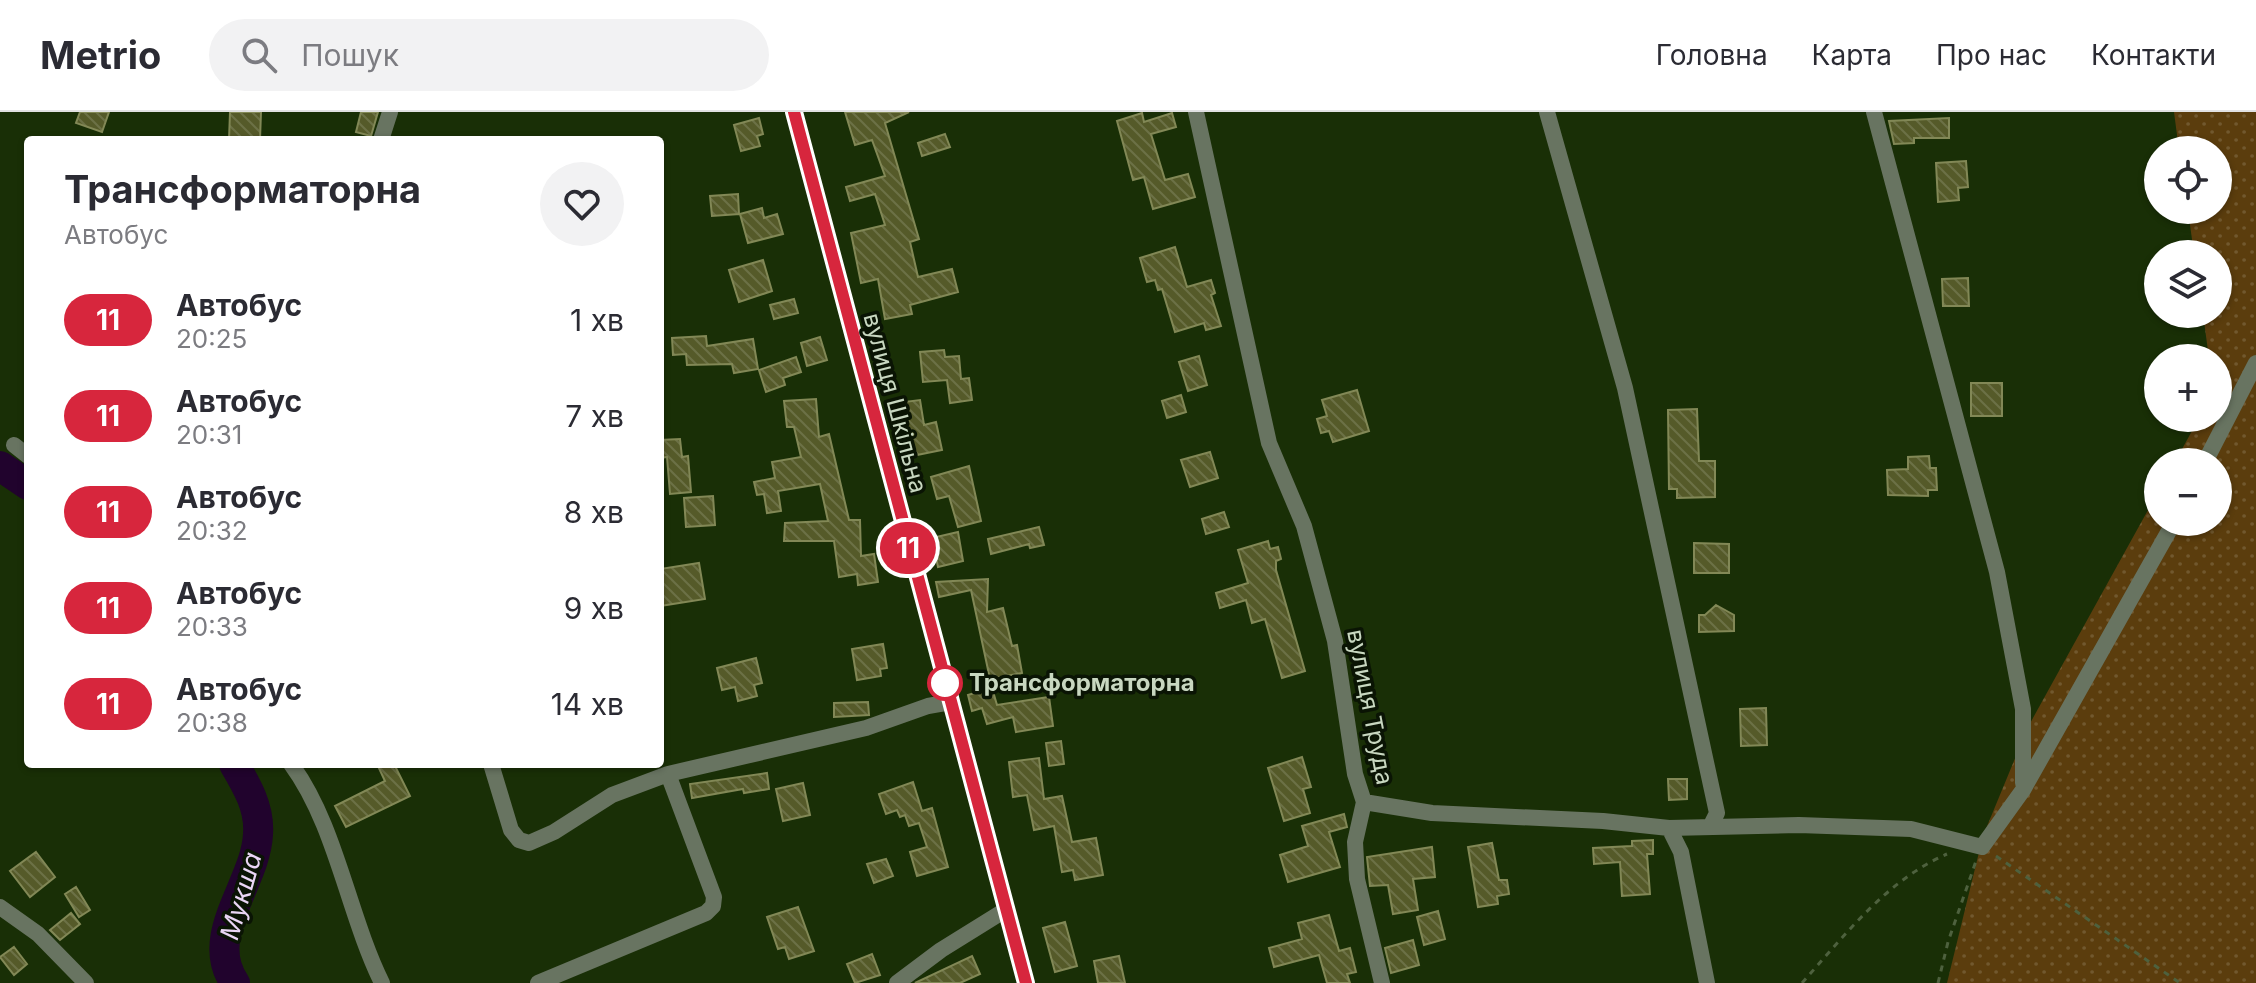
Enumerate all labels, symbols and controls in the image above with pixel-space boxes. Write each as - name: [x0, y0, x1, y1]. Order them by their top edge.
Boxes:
- search box: [209, 19, 769, 91]
- text: Metrio: [40, 32, 161, 78]
- icon: search: [237, 33, 281, 77]
- text: Пошук: [301, 37, 399, 73]
- text: Головна: [1656, 38, 1768, 72]
- text: Карта: [1812, 38, 1892, 72]
- text: Про нас: [1936, 38, 2047, 72]
- text: Контакти: [2091, 38, 2216, 72]
- map controls: [2144, 136, 2232, 536]
- button: locate: [2144, 136, 2232, 224]
- button: heart: [540, 162, 624, 246]
- text: Трансформаторна: [64, 166, 421, 212]
- text: Автобус: [64, 219, 168, 250]
- button: layers: [2144, 240, 2232, 328]
- text: Автобус: [176, 287, 302, 323]
- text: 1 хв: [570, 302, 624, 338]
- text: 11: [96, 303, 120, 337]
- street label: вулиця Шкільна: [858, 310, 933, 496]
- text: 20:25: [176, 323, 247, 354]
- button: +: [2144, 344, 2232, 432]
- text: Автобус: [176, 383, 302, 419]
- text: 7 хв: [565, 398, 624, 434]
- text: 11: [96, 399, 120, 433]
- text: 20:31: [176, 419, 242, 450]
- button: −: [2144, 448, 2232, 536]
- text: Автобус: [176, 479, 302, 515]
- text: 8 хв: [564, 494, 624, 530]
- text: 11: [96, 495, 120, 529]
- text: 20:32: [176, 515, 248, 546]
- line badge: 11: [872, 522, 944, 574]
- text: 11: [896, 531, 920, 565]
- text: Автобус: [176, 575, 302, 611]
- text: 9 хв: [564, 590, 624, 626]
- text: 11: [96, 591, 120, 625]
- text: 20:33: [176, 611, 248, 642]
- street label: вулиця Труда: [1341, 627, 1400, 787]
- marker: Трансформаторна: [928, 666, 962, 700]
- place label: Трансформаторна: [969, 668, 1195, 697]
- text: Автобус: [176, 671, 302, 707]
- text: 14 хв: [551, 686, 624, 722]
- text: 11: [96, 687, 120, 721]
- text: 20:38: [176, 707, 248, 738]
- water label: Мукша: [213, 848, 268, 943]

